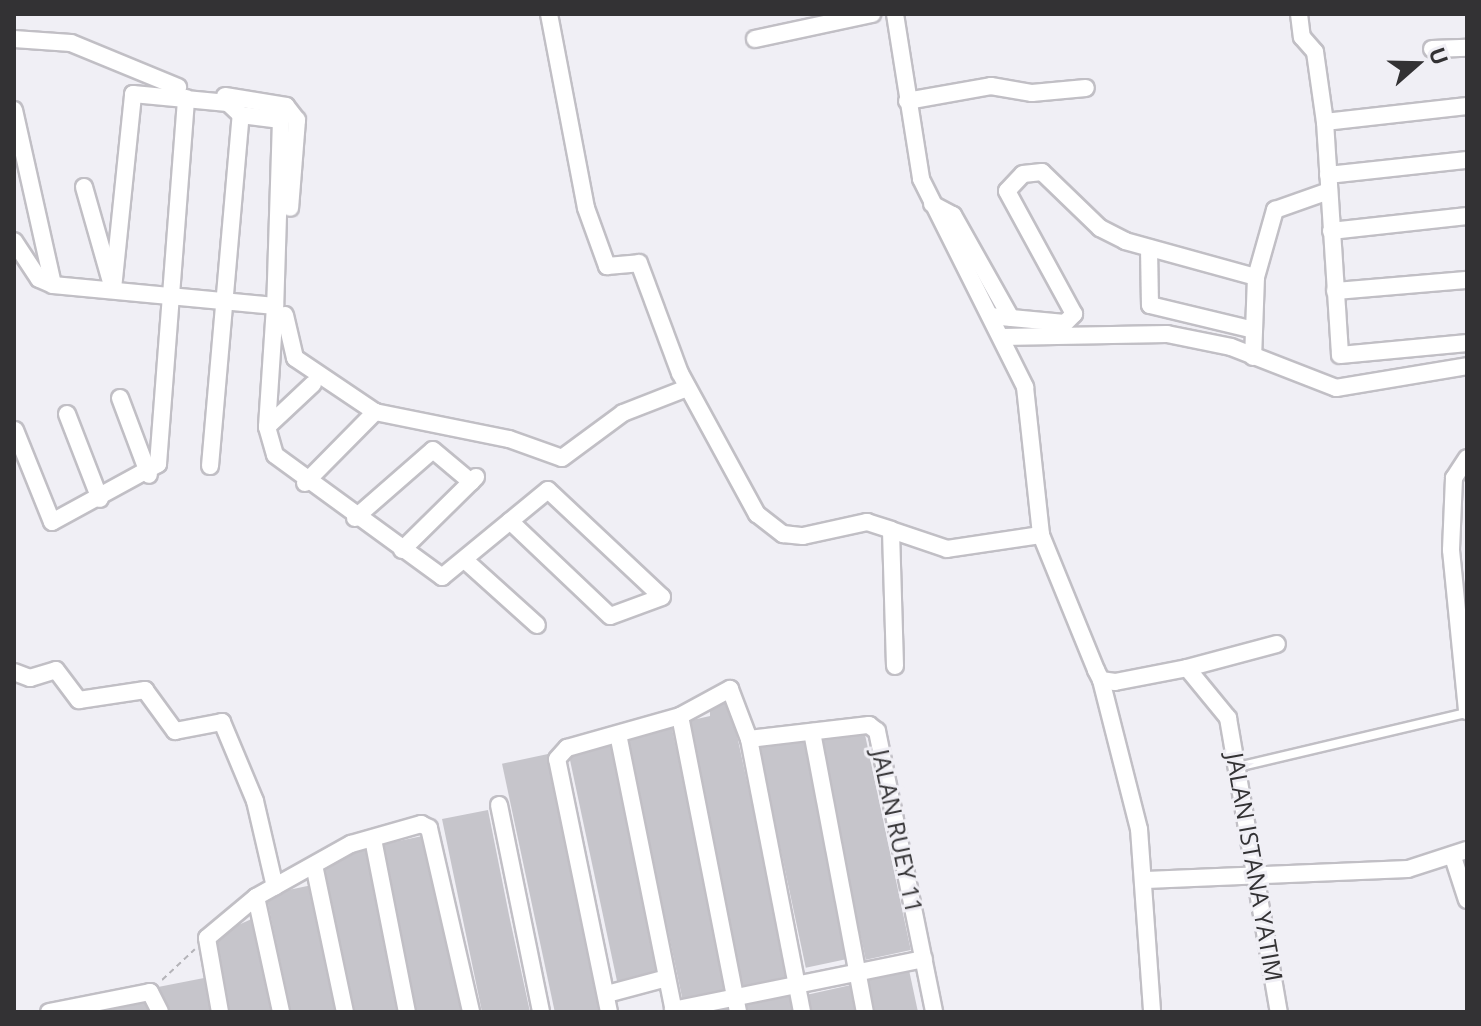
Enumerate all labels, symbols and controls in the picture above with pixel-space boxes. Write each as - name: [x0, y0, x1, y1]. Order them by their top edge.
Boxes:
- north arrow: [1377, 24, 1457, 104]
- text: U: [1423, 43, 1456, 69]
- street label: JALAN RUEY 11: [867, 747, 929, 915]
- street label: JALAN ISTANA YATIM: [1221, 751, 1289, 983]

